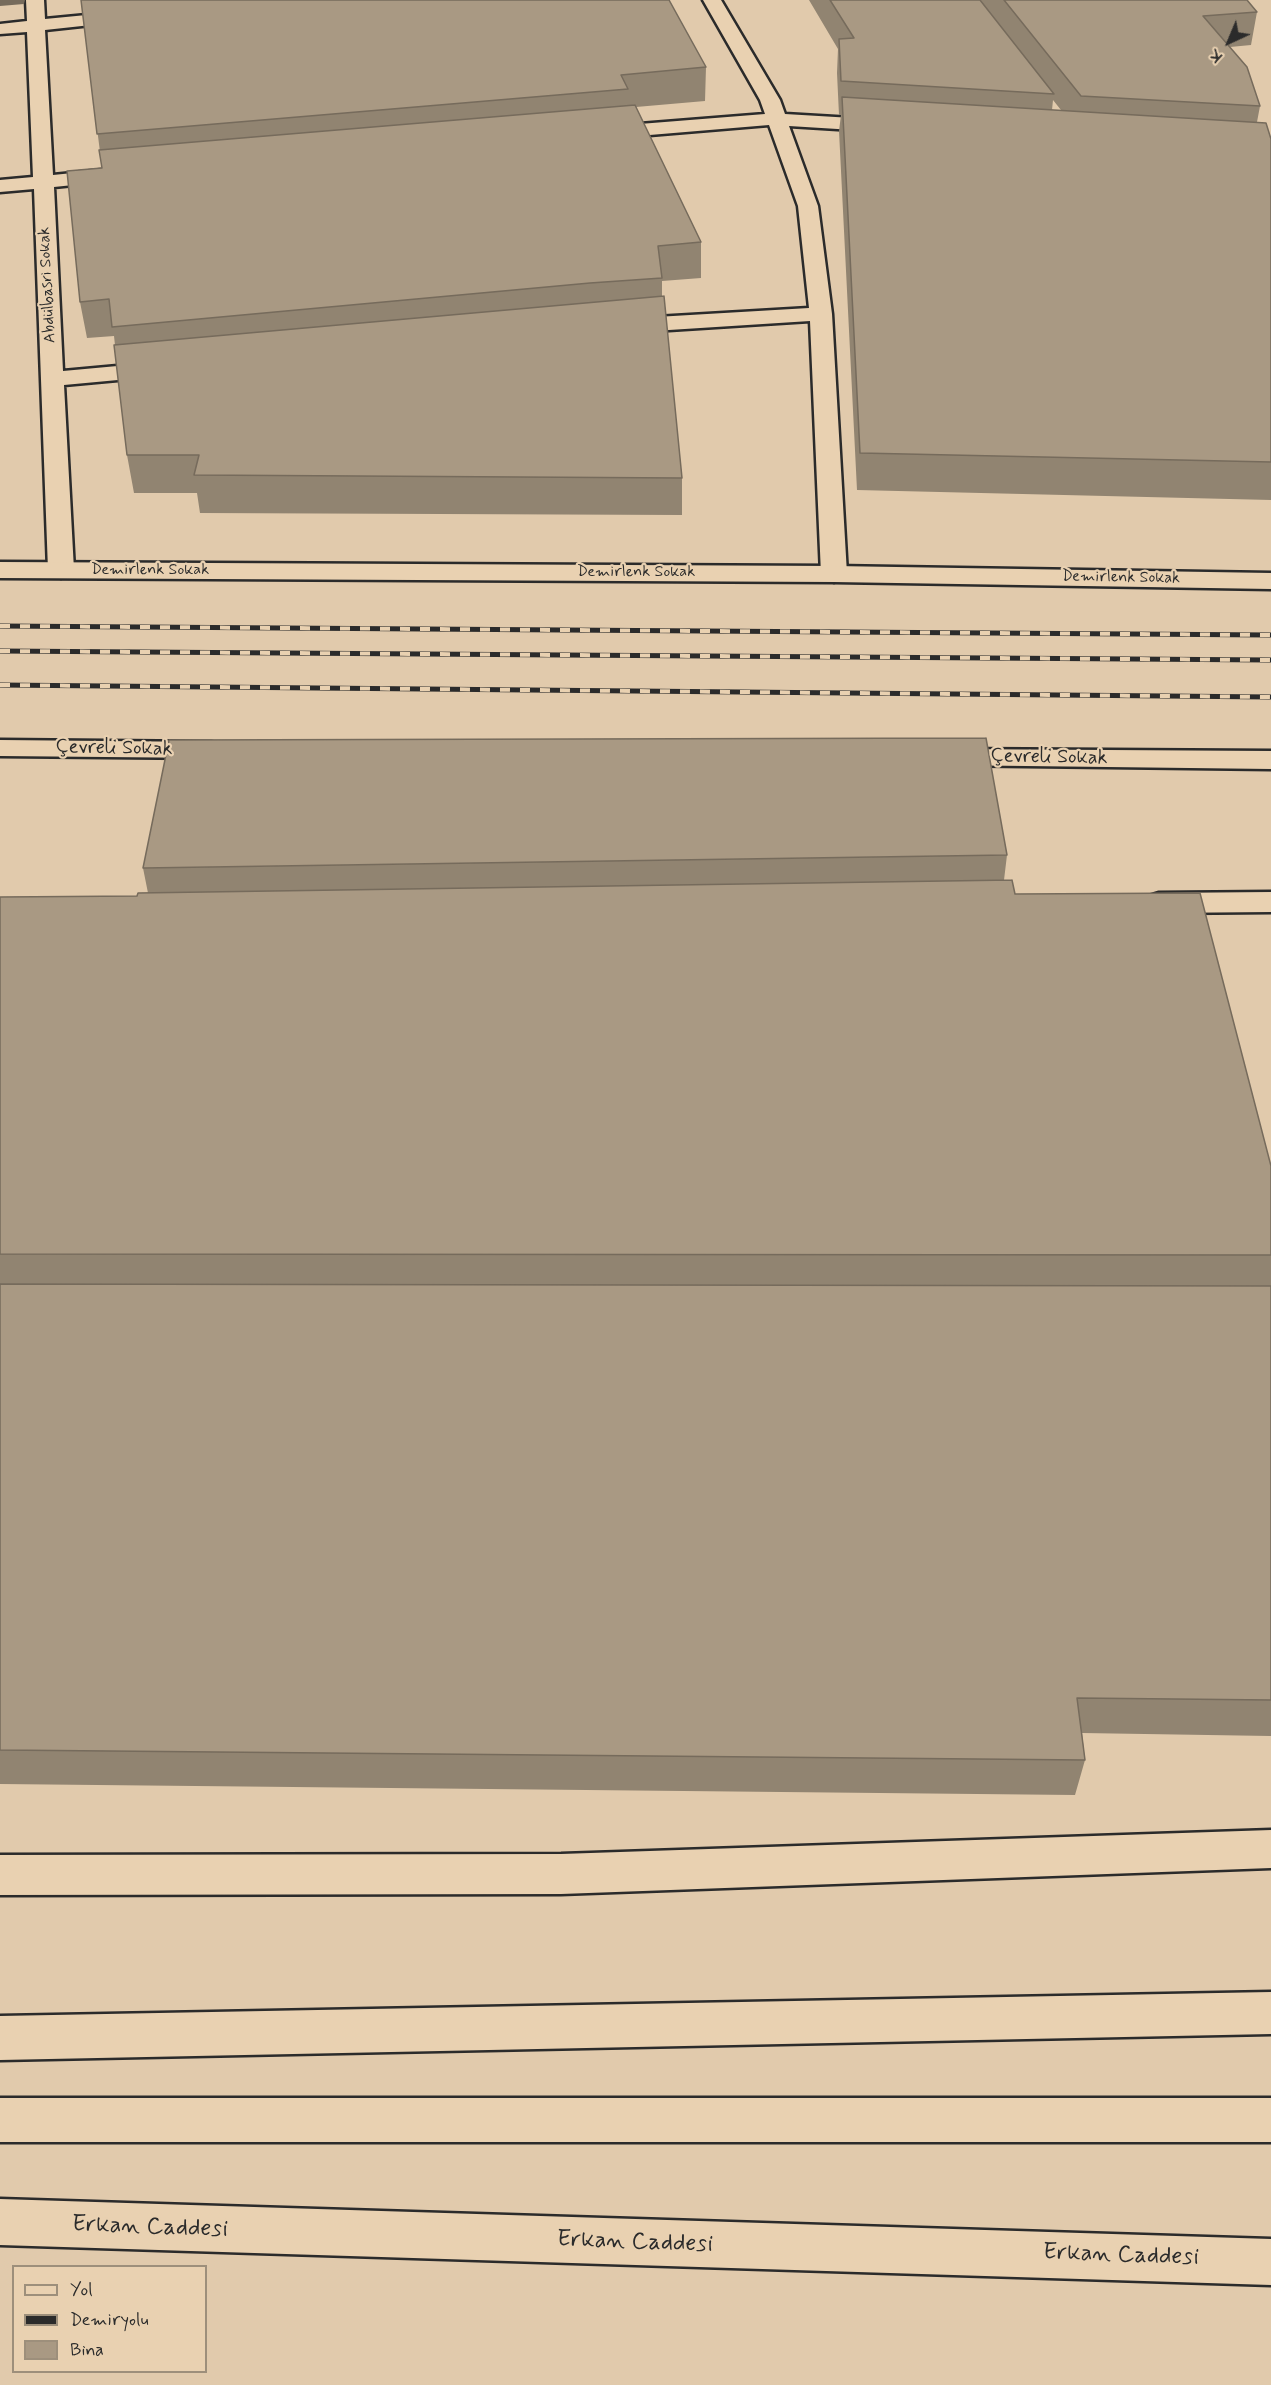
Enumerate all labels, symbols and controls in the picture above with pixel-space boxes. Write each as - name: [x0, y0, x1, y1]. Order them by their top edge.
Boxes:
- north arrow: [1199, 12, 1259, 72]
- text: K: [1205, 44, 1228, 67]
- street label: Abdülbasri Sokak: [35, 226, 61, 344]
- street label: Demirlenk Sokak: [91, 561, 209, 581]
- street label: Demirlenk Sokak: [577, 563, 695, 583]
- street label: Demirlenk Sokak: [1062, 567, 1180, 589]
- street label: Çevreli Sokak: [55, 736, 173, 762]
- street label: Çevreli Sokak: [990, 745, 1108, 771]
- street label: Erkan Caddesi: [71, 2211, 229, 2245]
- street label: Erkan Caddesi: [556, 2226, 714, 2260]
- street label: Erkan Caddesi: [1042, 2239, 1200, 2273]
- legend: [12, 2265, 207, 2373]
- text: Yol: [70, 2278, 93, 2302]
- text: Demiryolu: [70, 2308, 149, 2332]
- text: Bina: [70, 2338, 104, 2362]

